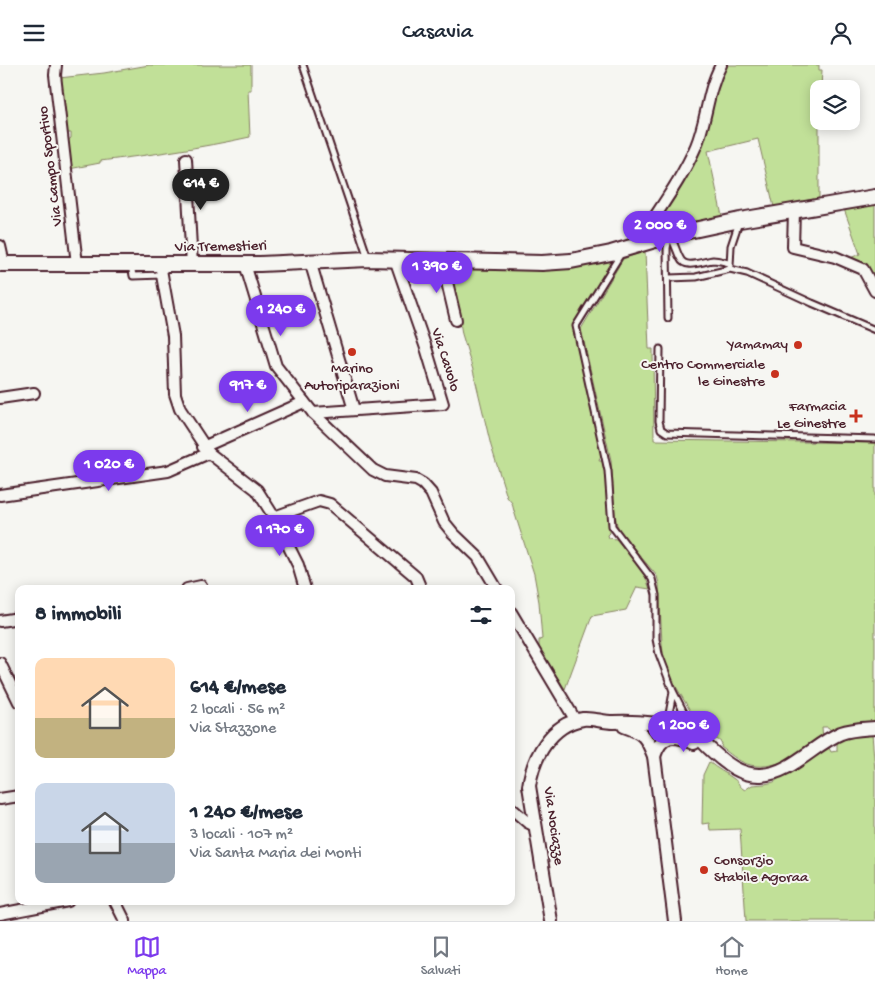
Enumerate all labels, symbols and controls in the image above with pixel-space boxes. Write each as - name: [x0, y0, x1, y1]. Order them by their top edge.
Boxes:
- icon: menu: [20, 19, 48, 47]
- icon: person: [827, 19, 855, 47]
- text: Casavia: [402, 20, 473, 46]
- map controls: [810, 80, 860, 130]
- button: layers: [810, 80, 860, 130]
- street label: Via Campo Sportivo: [35, 105, 67, 228]
- pin: 614 €: [166, 169, 236, 211]
- text: 614 €: [183, 175, 219, 194]
- pin: 2 000 €: [614, 211, 706, 253]
- text: 2 000 €: [634, 217, 686, 236]
- street label: Via Tremestieri: [174, 237, 267, 257]
- pin: 1 390 €: [391, 251, 483, 294]
- text: 1 390 €: [413, 258, 461, 277]
- pin: 1 240 €: [235, 295, 327, 337]
- text: 1 240 €: [257, 301, 305, 320]
- street label: Via Cavolo: [426, 325, 464, 394]
- place label: Yamamay: [725, 336, 789, 354]
- marker: Yamamay: [792, 339, 804, 351]
- marker: Marino Autoriparazioni: [346, 346, 358, 358]
- place label: Centro Commerciale le Ginestre: [641, 356, 765, 391]
- place label: Marino Autoriparazioni: [304, 360, 400, 395]
- marker: Centro Commerciale le Ginestre: [769, 368, 781, 380]
- pin: 917 €: [213, 371, 283, 413]
- text: 917 €: [230, 377, 266, 396]
- place label: Farmacia Le Ginestre: [777, 398, 847, 433]
- marker: Farmacia Le Ginestre: [850, 410, 862, 422]
- pin: 1 020 €: [63, 449, 155, 492]
- text: 1 020 €: [84, 456, 134, 475]
- pin: 1 170 €: [234, 515, 326, 557]
- text: 1 170 €: [256, 521, 304, 540]
- icon: filters: [467, 601, 495, 629]
- text: 8 immobili: [35, 603, 122, 628]
- text: 614 €/mese: [190, 676, 286, 701]
- icon: home: [75, 678, 135, 738]
- text: 2 locali · 56 m²: [190, 701, 285, 720]
- pin: 1 200 €: [638, 711, 730, 753]
- text: 1 200 €: [659, 717, 709, 736]
- text: Via Stazzone: [190, 720, 276, 739]
- street label: Via Nociazze: [538, 785, 567, 866]
- text: 1 240 €/mese: [190, 801, 302, 826]
- icon: home: [75, 803, 135, 863]
- text: 3 locali · 107 m²: [190, 826, 293, 845]
- text: Via Santa Maria dei Monti: [190, 845, 362, 864]
- place label: Consorzio Stabile Agoraa: [714, 852, 809, 887]
- marker: Consorzio Stabile Agoraa: [698, 864, 710, 876]
- tab: Mappa: [127, 933, 166, 980]
- tab: Salvati: [421, 933, 461, 980]
- tab: Home: [715, 933, 748, 980]

